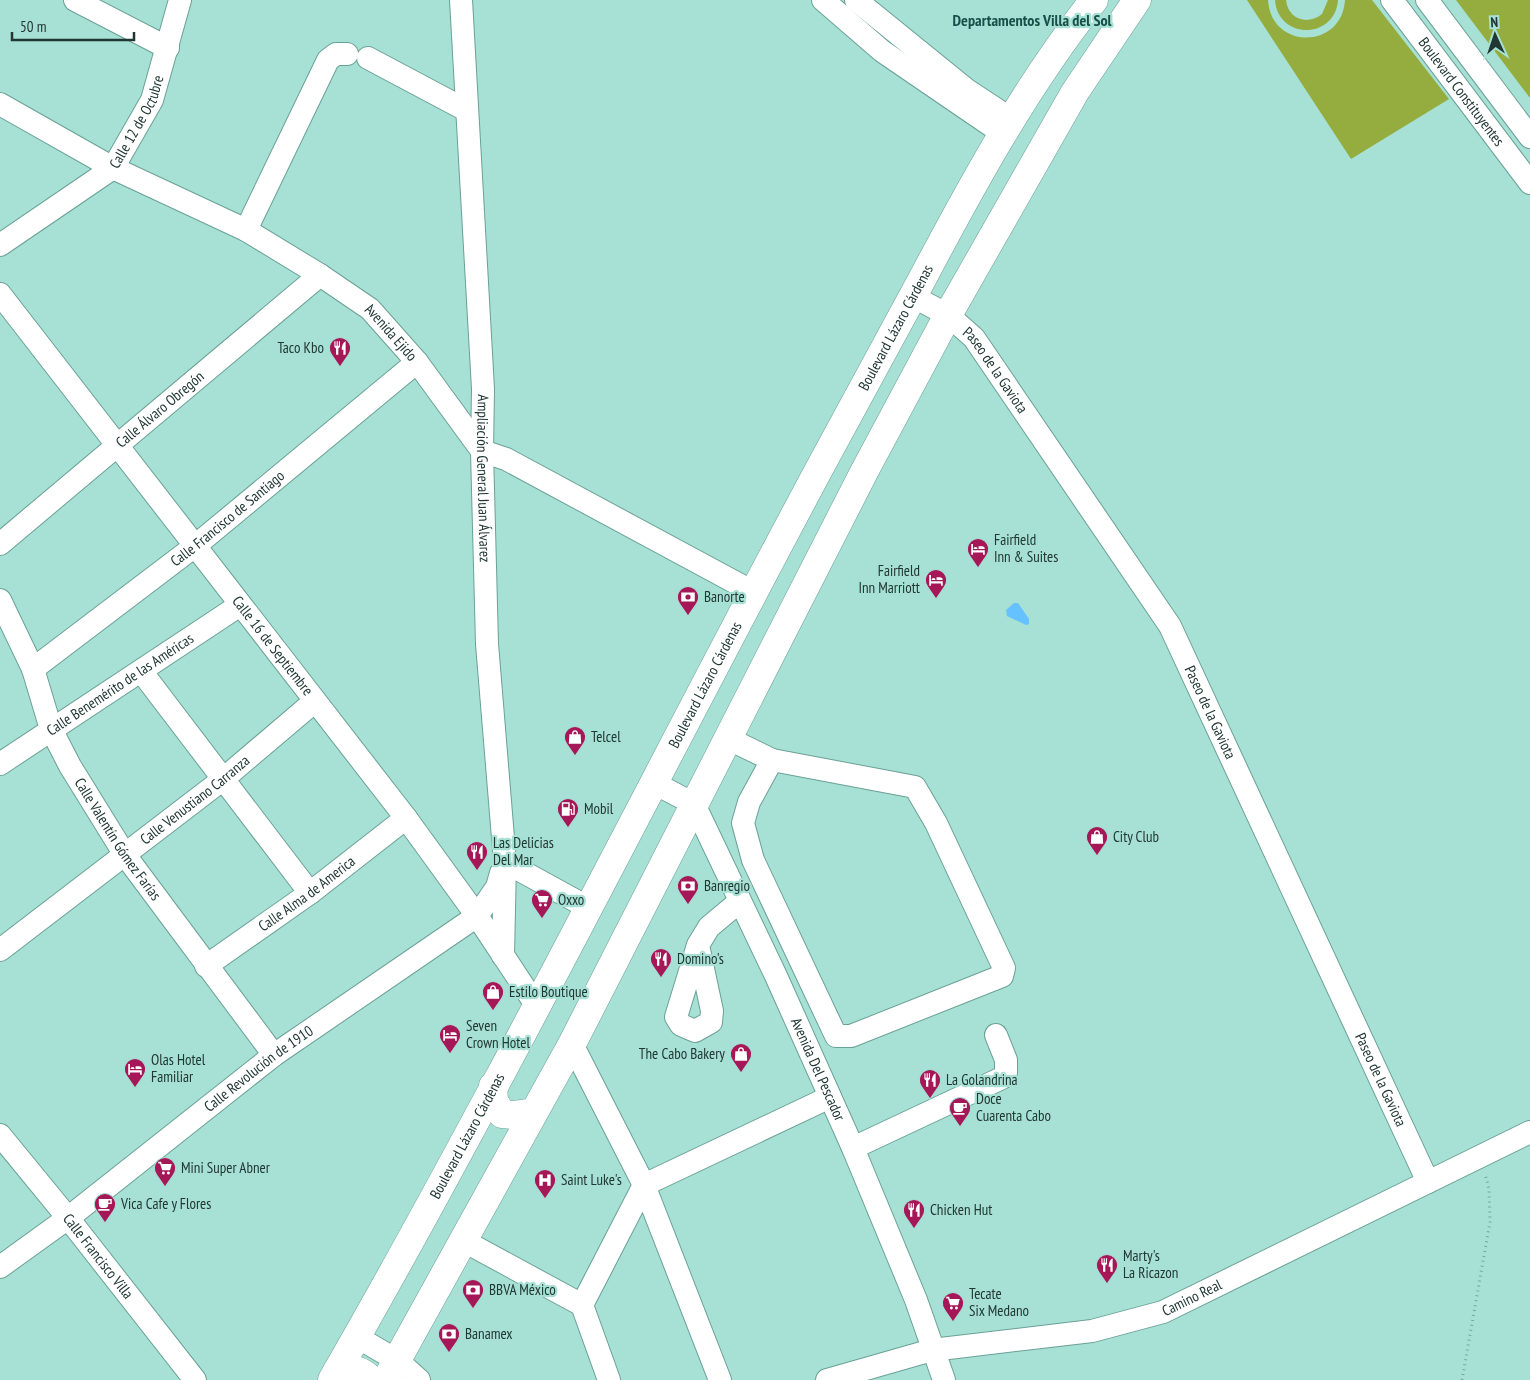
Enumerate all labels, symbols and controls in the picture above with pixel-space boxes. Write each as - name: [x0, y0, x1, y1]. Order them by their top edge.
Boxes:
- scale bar: [12, 10, 135, 42]
- district label: Departamentos Villa del Sol: [953, 10, 1112, 30]
- north arrow: [1470, 10, 1520, 60]
- text: N: [1490, 13, 1499, 31]
- text: 50 m: [20, 17, 46, 36]
- street label: Boulevard Constituyentes: [1414, 33, 1509, 150]
- street label: Calle 12 de Octubre: [105, 73, 167, 172]
- street label: Boulevard Lázaro Cárdenas: [854, 261, 937, 394]
- street label: Avenida Ejido: [362, 299, 422, 365]
- street label: Paseo de la Gaviota: [959, 323, 1032, 417]
- restaurant icon: Taco Kbo: [328, 336, 352, 367]
- place label: Taco Kbo: [277, 338, 324, 357]
- street label: Calle Álvaro Obregón: [112, 367, 208, 452]
- street label: Ampliación General Juan Álvarez: [473, 394, 495, 563]
- street label: Calle Francisco de Santiago: [166, 466, 288, 570]
- place label: Fairfield Inn & Suites: [994, 530, 1058, 566]
- hotel icon: Fairfield Inn & Suites: [966, 537, 990, 568]
- place label: Fairfield Inn Marriott: [858, 561, 920, 597]
- hotel icon: Fairfield Inn Marriott: [924, 568, 948, 599]
- bank icon: Banorte: [676, 585, 700, 616]
- place label: Banorte: [704, 587, 745, 606]
- street label: Calle 16 de Septiembre: [228, 592, 318, 699]
- street label: Boulevard Lázaro Cárdenas: [664, 618, 746, 751]
- street label: Calle Benemérito de las Américas: [43, 629, 197, 740]
- street label: Paseo de la Gaviota: [1181, 662, 1240, 762]
- shop icon: Telcel: [563, 725, 587, 756]
- place label: Telcel: [591, 727, 621, 746]
- street label: Calle Venustiano Carranza: [136, 751, 253, 848]
- street label: Calle Valentín Gómez Farías: [71, 774, 165, 904]
- fuel station icon: Mobil: [556, 797, 580, 828]
- place label: Mobil: [584, 799, 614, 818]
- shop icon: City Club: [1085, 825, 1109, 856]
- place label: City Club: [1113, 827, 1159, 846]
- place label: Las Delicias Del Mar: [493, 833, 554, 869]
- restaurant icon: Las Delicias Del Mar: [465, 840, 489, 871]
- street label: Calle Alma de America: [254, 851, 359, 935]
- bank icon: Banregio: [676, 874, 700, 905]
- place label: Banregio: [704, 876, 750, 895]
- supermarket icon: Oxxo: [530, 888, 554, 919]
- place label: Oxxo: [558, 890, 584, 909]
- restaurant icon: Domino's: [649, 947, 673, 978]
- place label: Domino's: [677, 949, 724, 968]
- shop icon: Estilo Boutique: [481, 980, 505, 1011]
- place label: Estilo Boutique: [509, 982, 588, 1001]
- street label: Avenida Del Pescador: [787, 1015, 850, 1125]
- place label: Seven Crown Hotel: [466, 1016, 530, 1052]
- street label: Calle Revolución de 1910: [200, 1021, 317, 1116]
- hotel icon: Seven Crown Hotel: [438, 1023, 462, 1054]
- street label: Paseo de la Gaviota: [1351, 1030, 1411, 1129]
- shop icon: The Cabo Bakery: [729, 1042, 753, 1073]
- place label: The Cabo Bakery: [639, 1044, 725, 1063]
- place label: Olas Hotel Familiar: [151, 1050, 206, 1086]
- hotel icon: Olas Hotel Familiar: [123, 1057, 147, 1088]
- restaurant icon: La Golandrina: [918, 1068, 942, 1099]
- street label: Boulevard Lázaro Cárdenas: [425, 1070, 509, 1202]
- place label: La Golandrina: [946, 1070, 1018, 1089]
- place label: Doce Cuarenta Cabo: [976, 1089, 1051, 1125]
- cafe icon: Doce Cuarenta Cabo: [948, 1096, 972, 1127]
- supermarket icon: Mini Super Abner: [153, 1156, 177, 1187]
- place label: Mini Super Abner: [181, 1158, 271, 1177]
- hospital icon: Saint Luke's: [533, 1168, 557, 1199]
- place label: Saint Luke's: [561, 1170, 622, 1189]
- cafe icon: Vica Cafe y Flores: [93, 1192, 117, 1223]
- place label: Vica Cafe y Flores: [120, 1194, 211, 1213]
- restaurant icon: Chicken Hut: [902, 1198, 926, 1229]
- place label: Chicken Hut: [930, 1200, 992, 1219]
- street label: Calle Francisco Villa: [59, 1209, 138, 1303]
- place label: Marty's La Ricazon: [1123, 1246, 1178, 1282]
- restaurant icon: Marty's La Ricazon: [1095, 1253, 1119, 1284]
- street label: Camino Real: [1159, 1274, 1225, 1320]
- bank icon: BBVA México: [461, 1278, 485, 1309]
- place label: BBVA México: [489, 1280, 556, 1299]
- place label: Tecate Six Medano: [969, 1284, 1029, 1320]
- supermarket icon: Tecate Six Medano: [941, 1291, 965, 1322]
- bank icon: Banamex: [437, 1322, 461, 1353]
- place label: Banamex: [465, 1324, 513, 1343]

